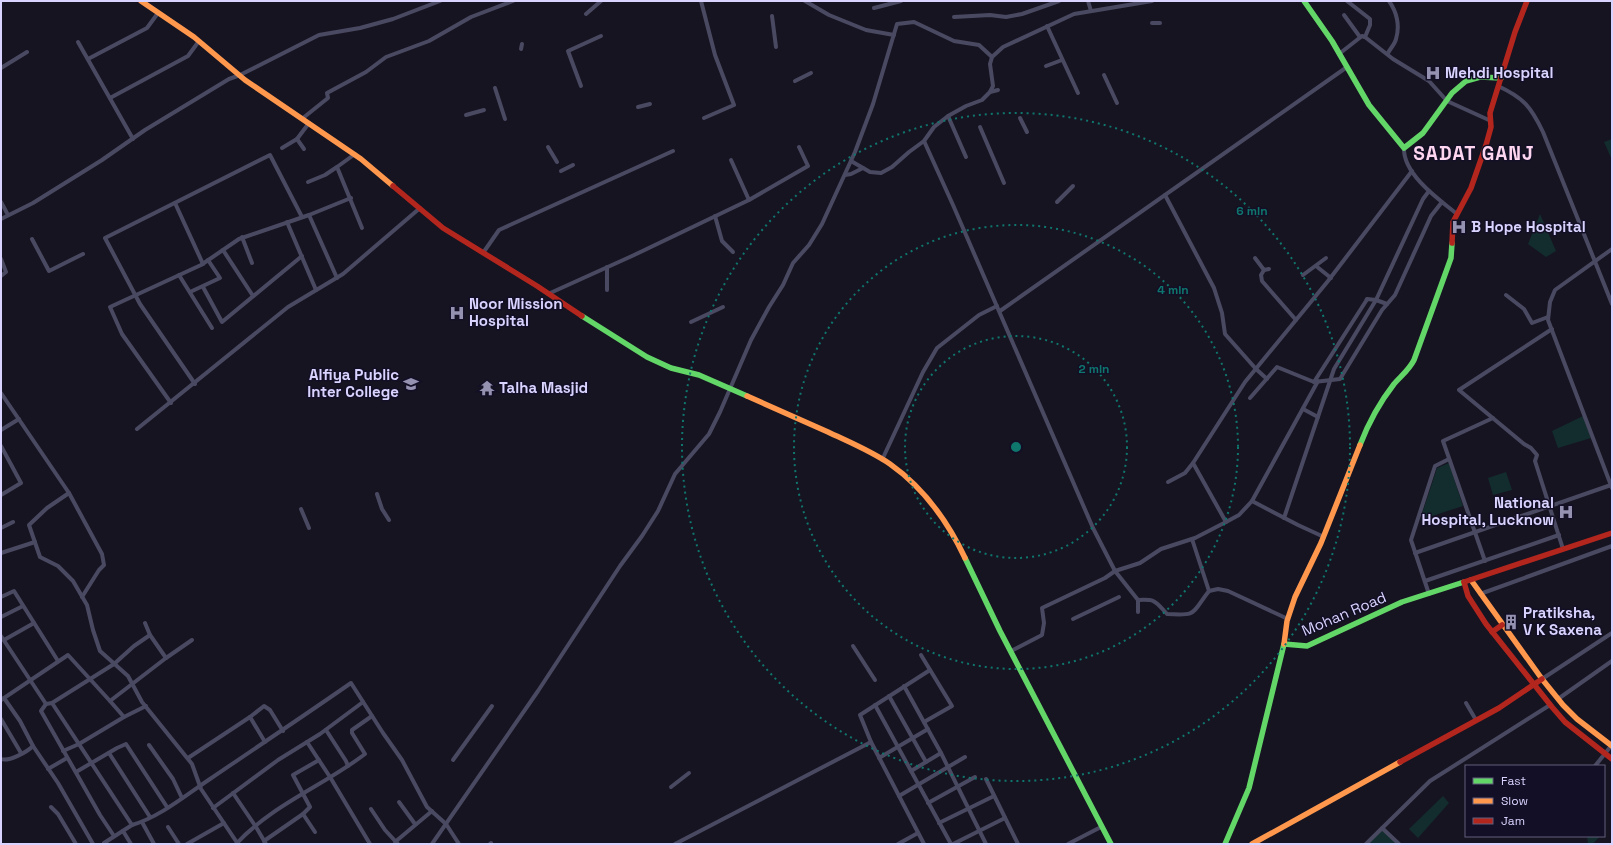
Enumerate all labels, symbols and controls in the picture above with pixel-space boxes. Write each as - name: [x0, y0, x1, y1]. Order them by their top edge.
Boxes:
- place label: Mehdi Hospital: [1445, 63, 1553, 82]
- hospital icon: Mehdi Hospital: [1424, 64, 1442, 82]
- district label: SADAT GANJ: [1413, 141, 1535, 166]
- text: 6 min: [1236, 203, 1268, 219]
- place label: B Hope Hospital: [1471, 217, 1586, 236]
- hospital icon: B Hope Hospital: [1450, 218, 1468, 236]
- text: 4 min: [1157, 282, 1189, 298]
- place label: Noor Mission Hospital: [469, 294, 563, 330]
- hospital icon: Noor Mission Hospital: [448, 304, 466, 322]
- text: 2 min: [1078, 361, 1110, 377]
- place label: Alfiya Public Inter College: [307, 365, 399, 401]
- school or university icon: Alfiya Public Inter College: [402, 375, 420, 393]
- place label: Talha Masjid: [499, 378, 588, 397]
- temple icon: Talha Masjid: [478, 379, 496, 397]
- centre of rings: [1009, 440, 1023, 454]
- place label: National Hospital, Lucknow: [1422, 493, 1554, 529]
- hospital icon: National Hospital, Lucknow: [1557, 503, 1575, 521]
- street label: Mohan Road: [1299, 587, 1389, 640]
- place label: Pratiksha, V K Saxena: [1523, 603, 1602, 639]
- building icon: Pratiksha, V K Saxena: [1502, 613, 1520, 631]
- legend: [1465, 765, 1605, 837]
- text: Fast: [1501, 773, 1526, 789]
- text: Slow: [1501, 793, 1528, 809]
- text: Jam: [1501, 813, 1525, 829]

